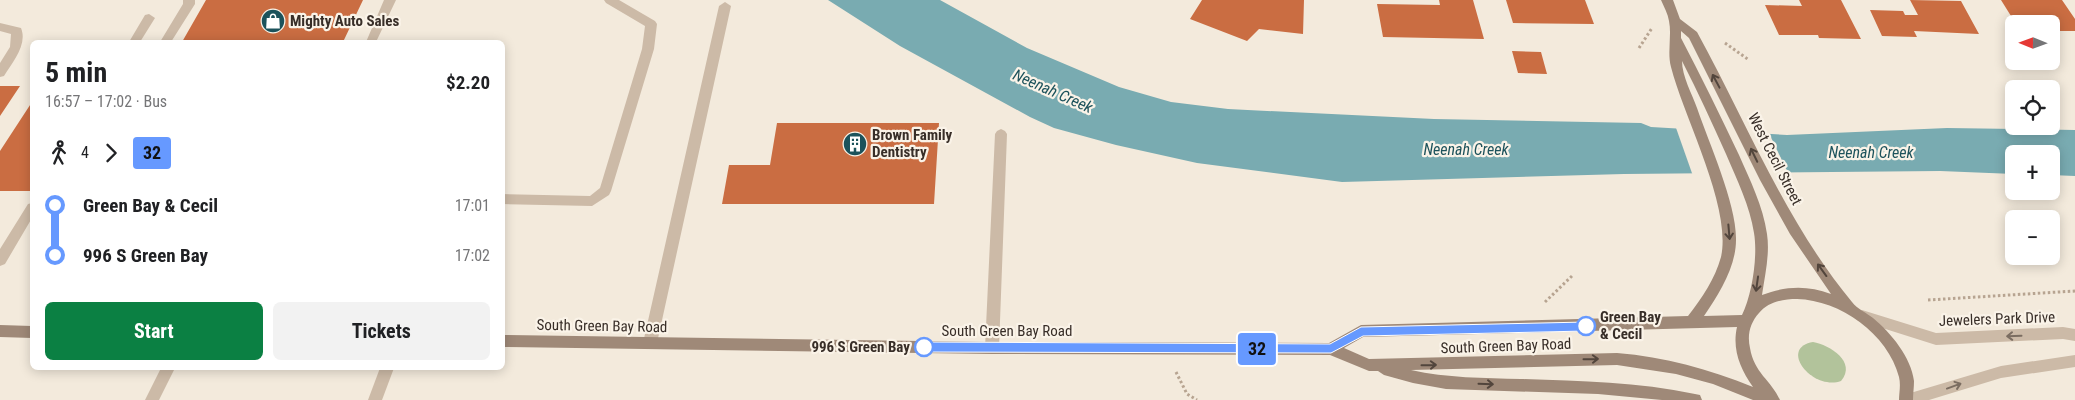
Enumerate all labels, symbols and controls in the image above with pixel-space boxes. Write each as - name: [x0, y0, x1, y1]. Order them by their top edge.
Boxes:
- shop icon: Mighty Auto Sales: [260, 8, 286, 34]
- place label: Mighty Auto Sales: [290, 12, 399, 30]
- north arrow: [2005, 15, 2060, 70]
- map controls: [2005, 15, 2060, 265]
- text: 5 min: [45, 56, 107, 89]
- water label: Neenah Creek: [1010, 65, 1097, 117]
- text: $2.20: [446, 71, 490, 94]
- one-way arrow: [1711, 74, 1720, 89]
- button: locate: [2005, 80, 2060, 135]
- text: 16:57 – 17:02 · Bus: [45, 92, 167, 111]
- street label: West Cecil Street: [1744, 110, 1806, 208]
- place label: Brown Family Dentistry: [872, 126, 953, 161]
- building icon: Brown Family Dentistry: [842, 131, 868, 157]
- icon: walk: [45, 139, 73, 167]
- icon: forward: [97, 139, 125, 167]
- water label: Neenah Creek: [1423, 140, 1510, 159]
- text: 32: [143, 142, 161, 163]
- text: 4: [81, 143, 89, 162]
- water label: Neenah Creek: [1828, 143, 1915, 162]
- button: +: [2005, 145, 2060, 200]
- one-way arrow: [1749, 148, 1758, 163]
- text: Green Bay & Cecil: [83, 194, 218, 217]
- text: 17:01: [455, 196, 490, 215]
- button: −: [2005, 210, 2060, 265]
- one-way arrow: [1724, 224, 1734, 240]
- text: 996 S Green Bay: [83, 244, 208, 267]
- text: 17:02: [455, 246, 490, 265]
- one-way arrow: [1817, 263, 1827, 277]
- one-way arrow: [1752, 275, 1762, 291]
- button: Start: [45, 302, 263, 360]
- button: Tickets: [273, 302, 490, 360]
- place label: Green Bay & Cecil: [1600, 308, 1661, 343]
- street label: Jewelers Park Drive: [1938, 308, 2056, 330]
- street label: South Green Bay Road: [536, 316, 668, 336]
- marker: Green Bay & Cecil: [1576, 316, 1596, 336]
- street label: South Green Bay Road: [942, 322, 1072, 340]
- one-way arrow: [2007, 331, 2023, 340]
- line badge: 32: [1234, 333, 1280, 365]
- street label: South Green Bay Road: [1440, 335, 1572, 357]
- marker: 996 S Green Bay: [914, 337, 934, 357]
- place label: 996 S Green Bay: [811, 338, 910, 356]
- text: 32: [1248, 338, 1266, 359]
- one-way arrow: [1582, 354, 1599, 364]
- one-way arrow: [1420, 360, 1436, 370]
- one-way arrow: [1478, 380, 1494, 389]
- one-way arrow: [1946, 381, 1961, 390]

